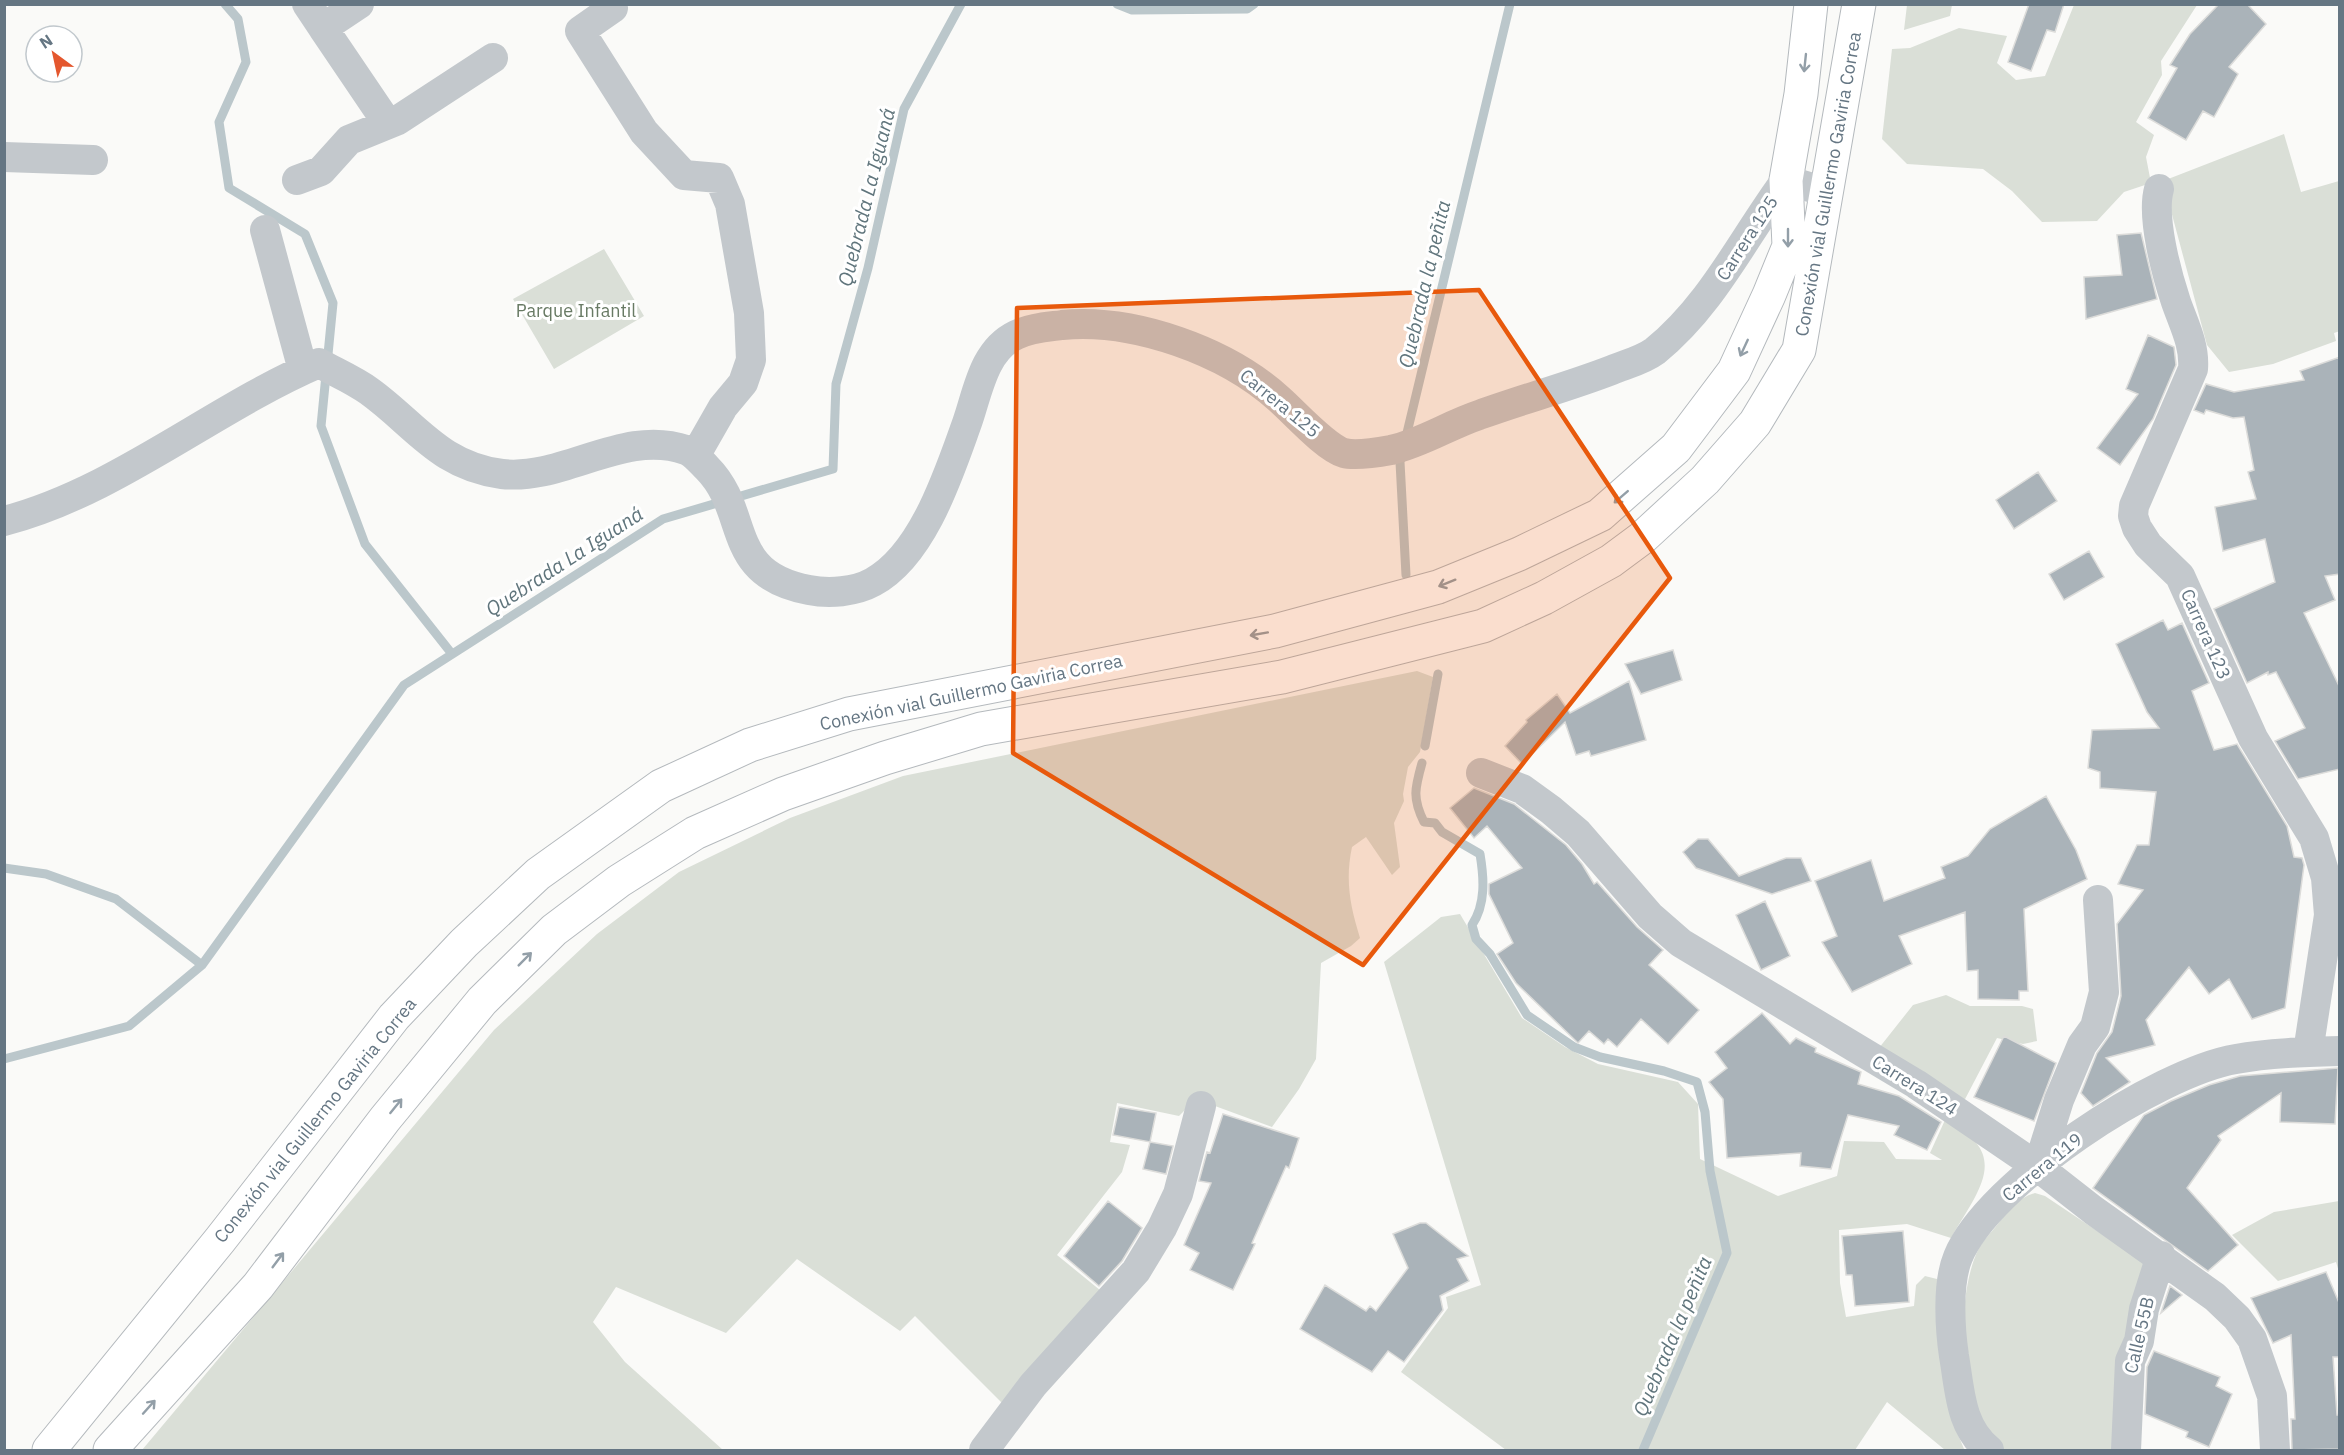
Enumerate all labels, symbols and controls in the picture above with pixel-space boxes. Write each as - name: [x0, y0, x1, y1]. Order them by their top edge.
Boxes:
- north arrow: [24, 24, 84, 84]
- street label: Conexión vial Guillermo Gaviria Correa: [1790, 29, 1866, 338]
- text: N: [36, 30, 56, 53]
- one-way arrow: [1799, 52, 1810, 72]
- water label: Quebrada La Iguaná: [831, 105, 901, 289]
- street label: Carrera 125: [1711, 191, 1783, 285]
- water label: Quebrada la peñita: [1392, 198, 1456, 370]
- one-way arrow: [1782, 228, 1794, 247]
- park label: Parque Infantil: [516, 299, 636, 322]
- one-way arrow: [1738, 339, 1750, 357]
- street label: Carrera 125: [1235, 364, 1325, 442]
- one-way arrow: [1614, 490, 1629, 504]
- water label: Quebrada La Iguaná: [480, 500, 648, 622]
- one-way arrow: [1438, 578, 1457, 589]
- street label: Carrera 123: [2176, 585, 2236, 683]
- one-way arrow: [1250, 628, 1269, 639]
- street label: Conexión vial Guillermo Gaviria Correa: [817, 649, 1125, 735]
- one-way arrow: [517, 952, 532, 966]
- street label: Conexión vial Guillermo Gaviria Correa: [209, 992, 421, 1247]
- street label: Carrera 124: [1868, 1050, 1962, 1120]
- one-way arrow: [390, 1098, 403, 1114]
- street label: Carrera 119: [1997, 1128, 2087, 1206]
- water label: Quebrada la peñita: [1626, 1252, 1718, 1420]
- one-way arrow: [271, 1253, 284, 1269]
- street label: Calle 55B: [2119, 1294, 2159, 1376]
- one-way arrow: [142, 1400, 156, 1415]

